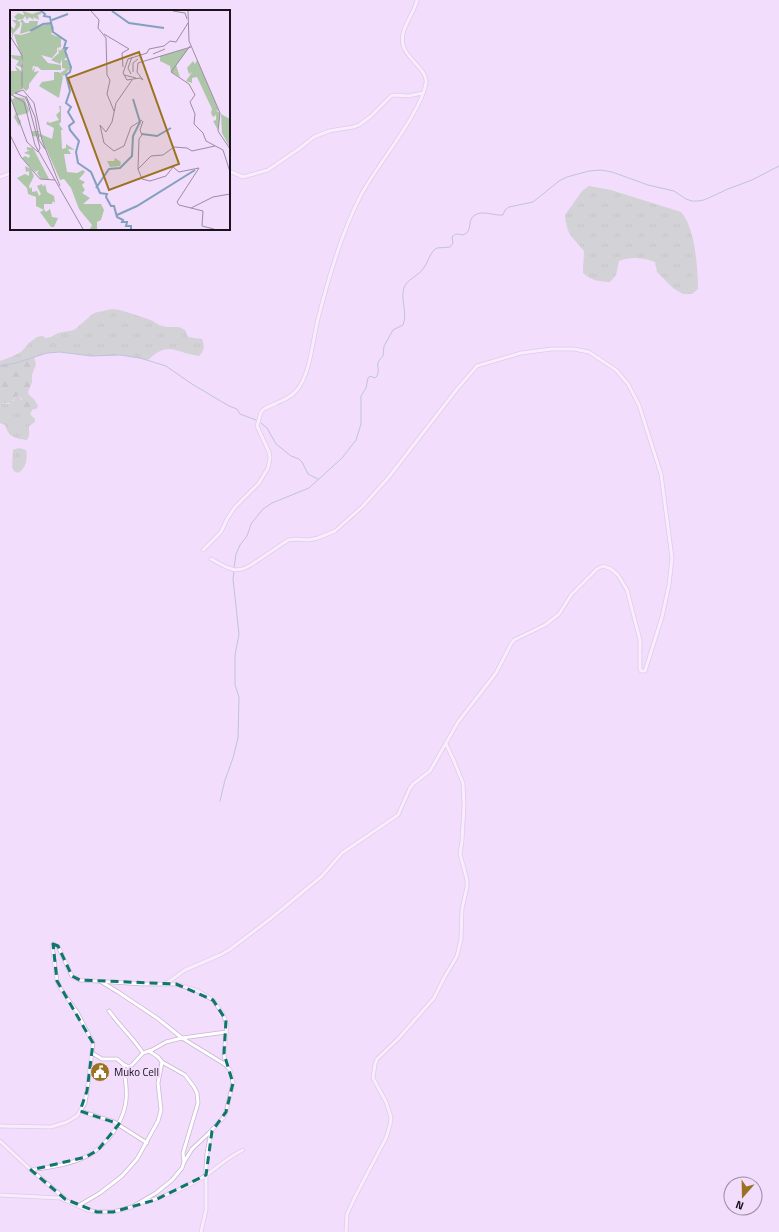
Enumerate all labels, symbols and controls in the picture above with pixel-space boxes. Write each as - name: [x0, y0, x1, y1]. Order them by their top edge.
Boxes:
- inset map: [10, 10, 230, 230]
- public building icon: Muko Cell: [89, 1061, 111, 1083]
- place label: Muko Cell: [114, 1064, 159, 1080]
- north arrow: [723, 1176, 763, 1216]
- text: N: [733, 1197, 746, 1214]

